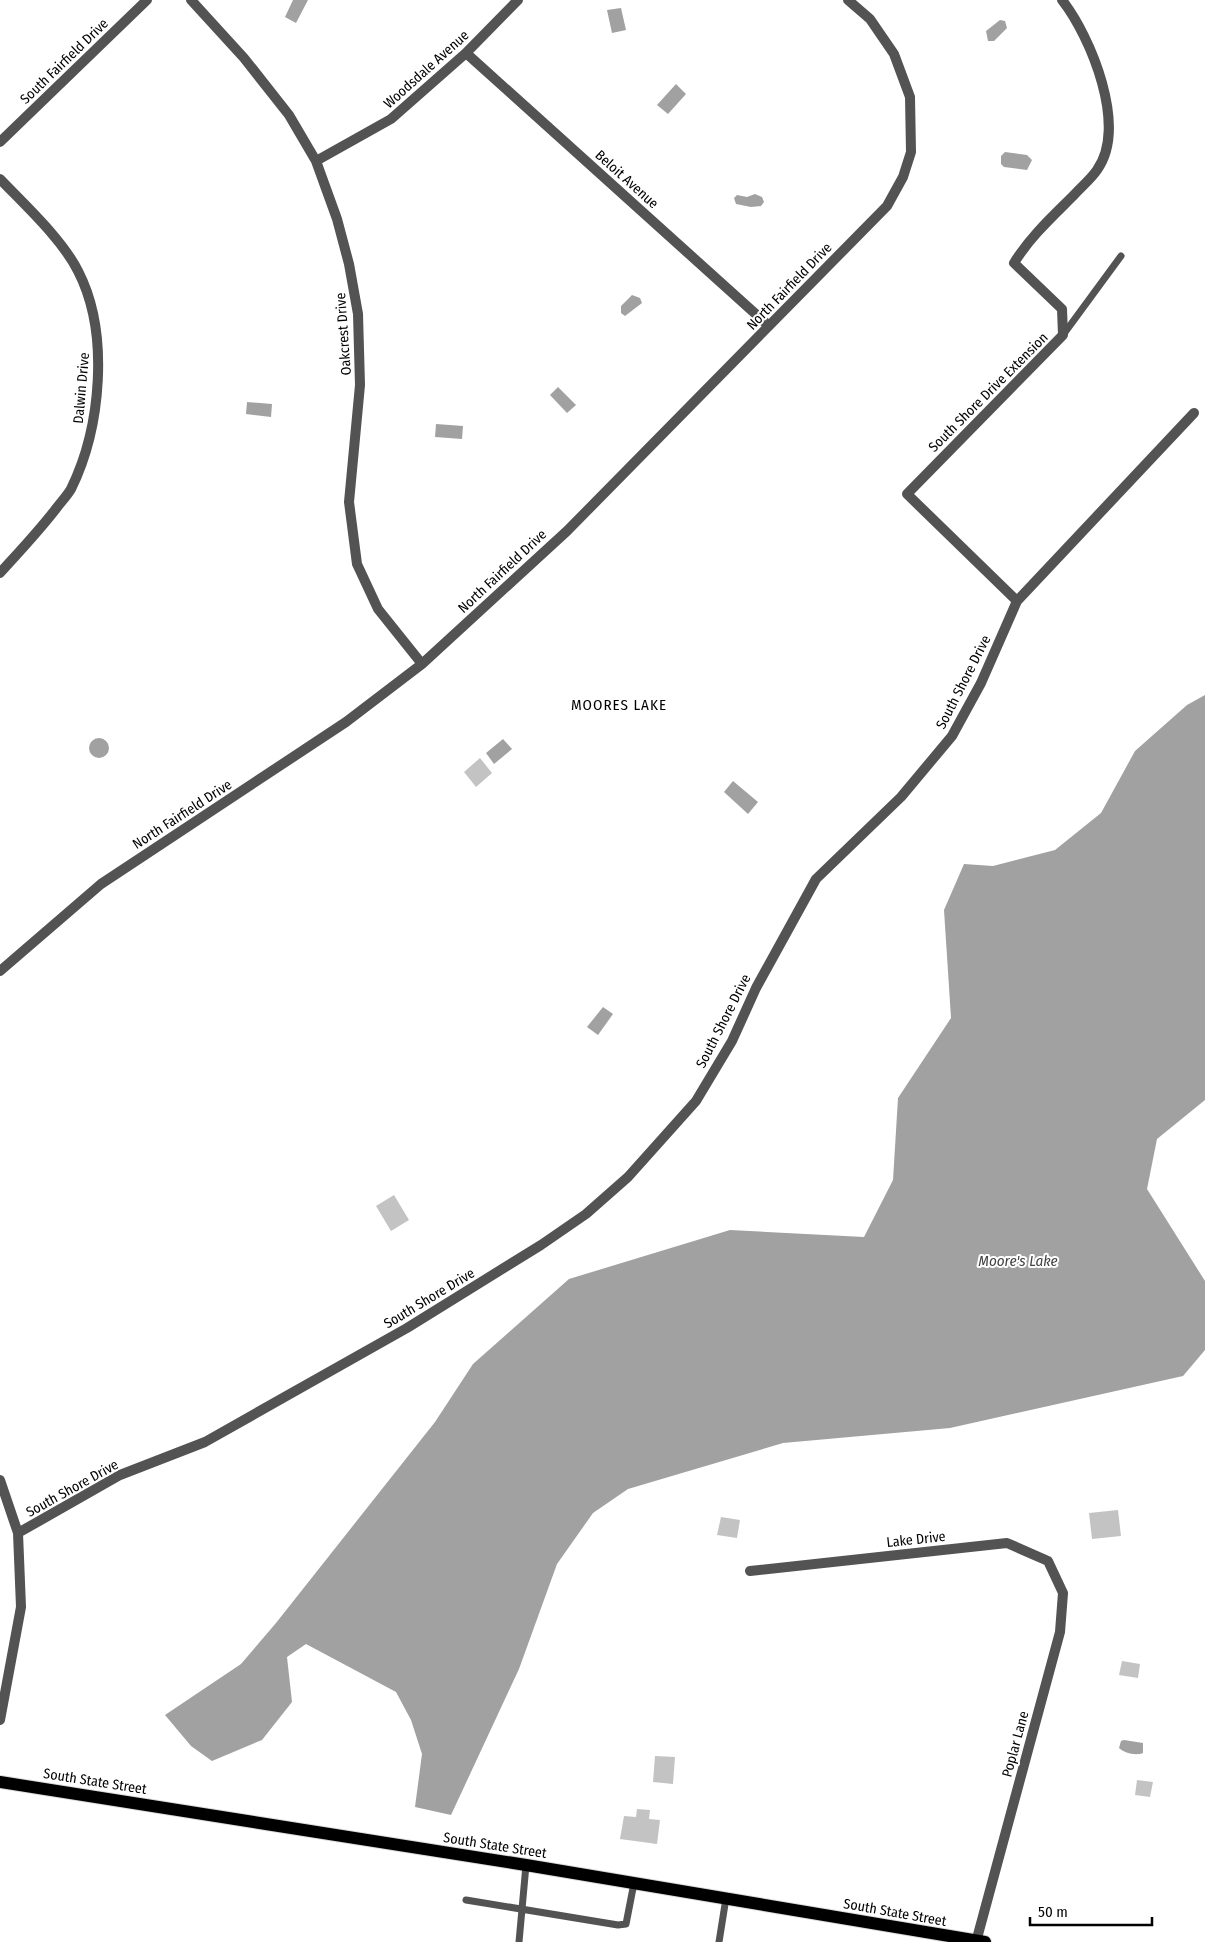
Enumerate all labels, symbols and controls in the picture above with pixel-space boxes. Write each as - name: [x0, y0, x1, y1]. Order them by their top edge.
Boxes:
- street label: South Fairfield Drive: [17, 15, 112, 108]
- street label: Woodsdale Avenue: [380, 27, 472, 112]
- street label: Beloit Avenue: [592, 147, 662, 212]
- street label: North Fairfield Drive: [743, 239, 835, 334]
- street label: Oakcrest Drive: [332, 292, 355, 376]
- street label: South Shore Drive Extension: [925, 329, 1052, 456]
- street label: Dalwin Drive: [70, 352, 93, 424]
- street label: North Fairfield Drive: [455, 526, 550, 617]
- street label: South Shore Drive: [933, 632, 994, 732]
- district label: MOORES LAKE: [571, 696, 667, 714]
- street label: North Fairfield Drive: [129, 776, 235, 853]
- street label: South Shore Drive: [693, 971, 754, 1071]
- water label: Moore's Lake: [978, 1252, 1058, 1270]
- street label: South Shore Drive: [381, 1265, 478, 1332]
- street label: South Shore Drive: [23, 1456, 121, 1521]
- street label: Lake Drive: [886, 1528, 946, 1551]
- street label: Poplar Lane: [999, 1709, 1032, 1779]
- street label: South State Street: [42, 1765, 148, 1798]
- street label: South State Street: [442, 1829, 548, 1862]
- scale bar: [1030, 1894, 1152, 1926]
- street label: South State Street: [842, 1895, 948, 1930]
- text: 50 m: [1038, 1903, 1068, 1921]

